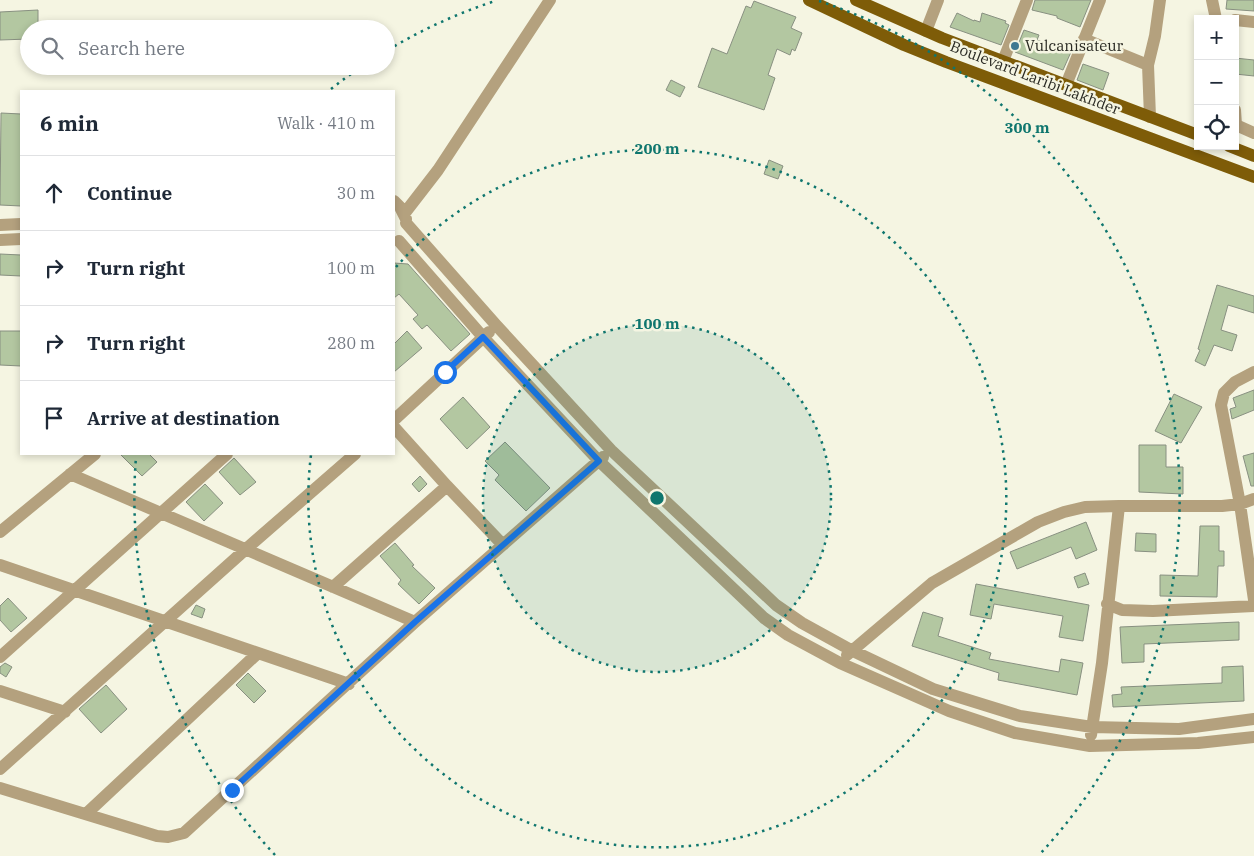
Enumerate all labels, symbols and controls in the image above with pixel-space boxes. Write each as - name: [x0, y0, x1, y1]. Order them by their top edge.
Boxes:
- map controls: [1194, 15, 1239, 150]
- button: +: [1194, 15, 1239, 60]
- search box: [20, 20, 395, 75]
- icon: search: [38, 34, 66, 62]
- text: Search here: [78, 36, 185, 60]
- street label: Boulevard Laribi Lakhder: [948, 36, 1123, 119]
- place label: Vulcanisateur: [1025, 36, 1124, 55]
- marker: Vulcanisateur: [1009, 40, 1021, 52]
- button: −: [1194, 60, 1239, 105]
- button: locate: [1194, 105, 1239, 150]
- text: 6 min: [40, 109, 99, 137]
- text: Walk · 410 m: [277, 113, 375, 133]
- text: 300 m: [1004, 118, 1050, 137]
- text: 200 m: [634, 139, 680, 158]
- icon: ahead: [40, 179, 68, 207]
- text: Continue: [87, 181, 172, 205]
- text: 30 m: [337, 183, 375, 203]
- icon: right: [40, 254, 68, 282]
- text: Turn right: [87, 256, 185, 280]
- text: 100 m: [327, 258, 375, 278]
- text: 100 m: [634, 314, 680, 333]
- icon: right: [40, 329, 68, 357]
- text: Turn right: [87, 331, 185, 355]
- text: 280 m: [327, 333, 375, 353]
- route start: [434, 361, 457, 384]
- icon: arrive: [40, 404, 68, 432]
- text: Arrive at destination: [87, 406, 280, 430]
- centre of rings: [648, 489, 666, 507]
- route end: [221, 779, 244, 802]

